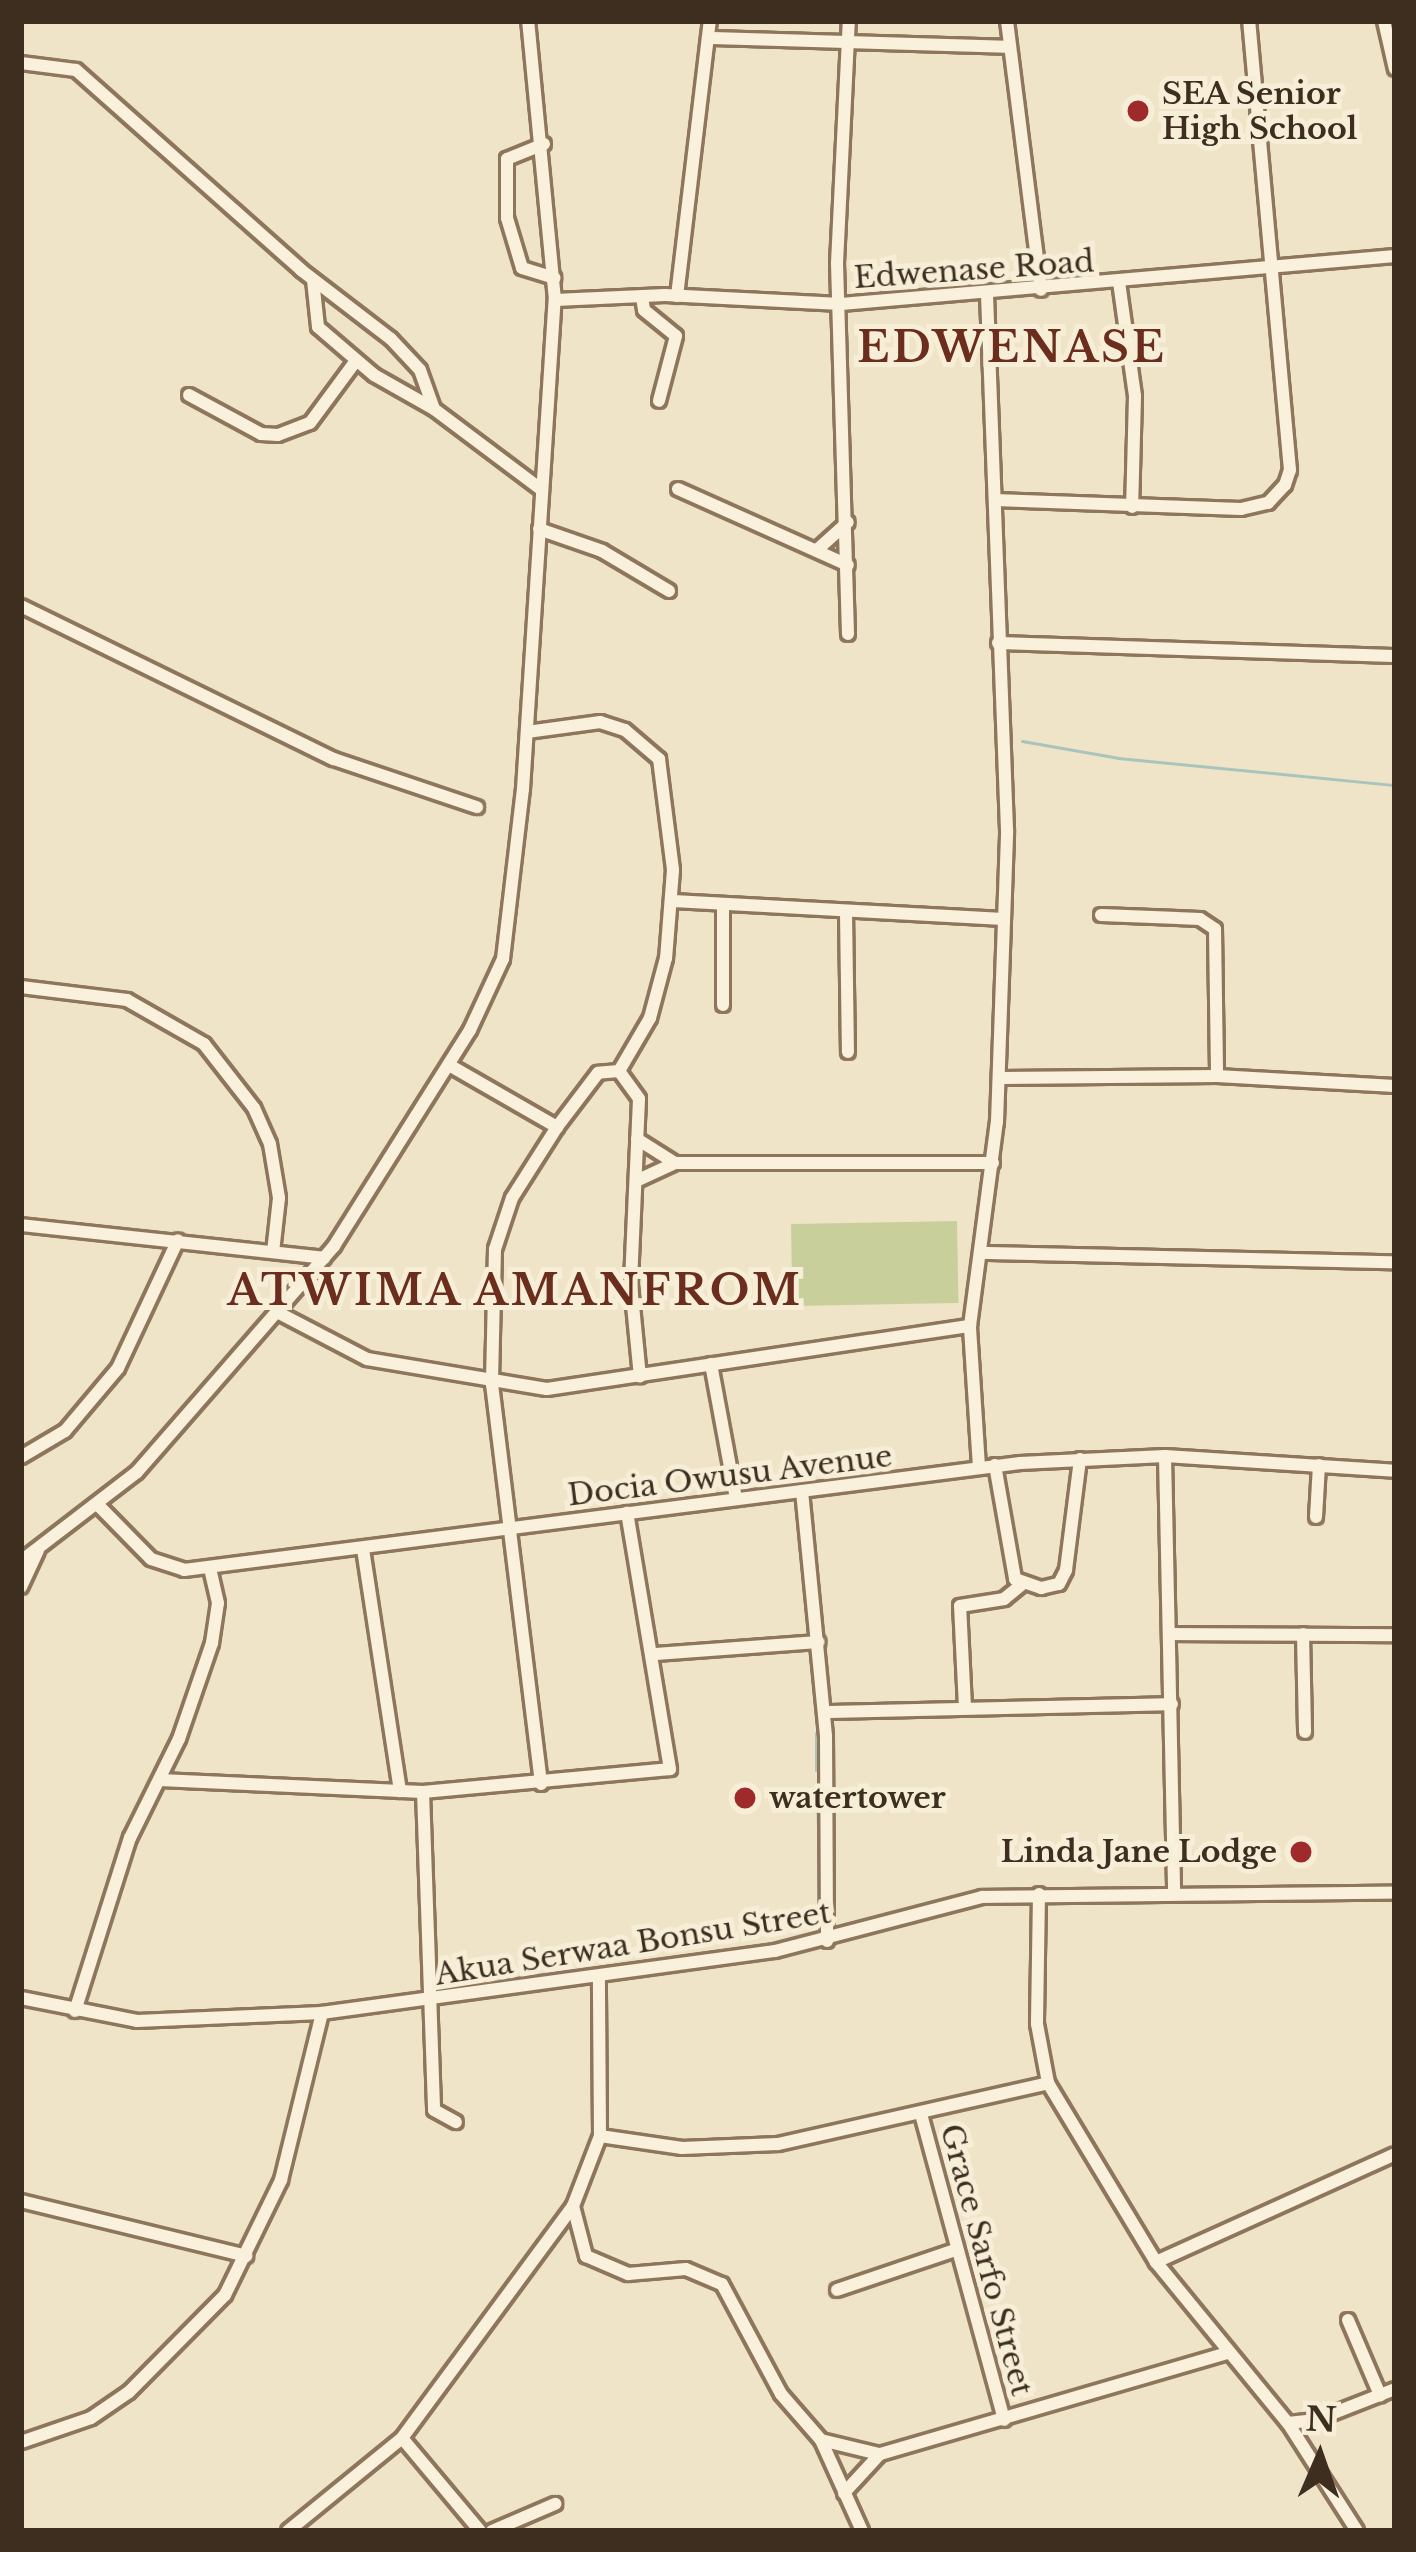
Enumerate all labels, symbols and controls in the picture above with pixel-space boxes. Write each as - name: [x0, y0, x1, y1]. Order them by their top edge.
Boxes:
- place label: SEA Senior High School: [1162, 76, 1357, 146]
- marker: SEA Senior High School: [1125, 98, 1151, 124]
- street label: Edwenase Road: [853, 244, 1095, 296]
- district label: EDWENASE: [857, 322, 1167, 372]
- district label: ATWIMA AMANFROM: [225, 1265, 805, 1315]
- street label: Docia Owusu Avenue: [565, 1438, 895, 1514]
- place label: watertower: [769, 1780, 946, 1816]
- marker: watertower: [732, 1785, 758, 1811]
- place label: Linda Jane Lodge: [1001, 1834, 1277, 1870]
- marker: Linda Jane Lodge: [1288, 1839, 1314, 1865]
- street label: Akua Serwaa Bonsu Street: [432, 1895, 834, 1993]
- street label: Grace Sarfo Street: [932, 2120, 1040, 2400]
- north arrow: [1260, 2396, 1380, 2516]
- text: N: [1305, 2398, 1337, 2441]

